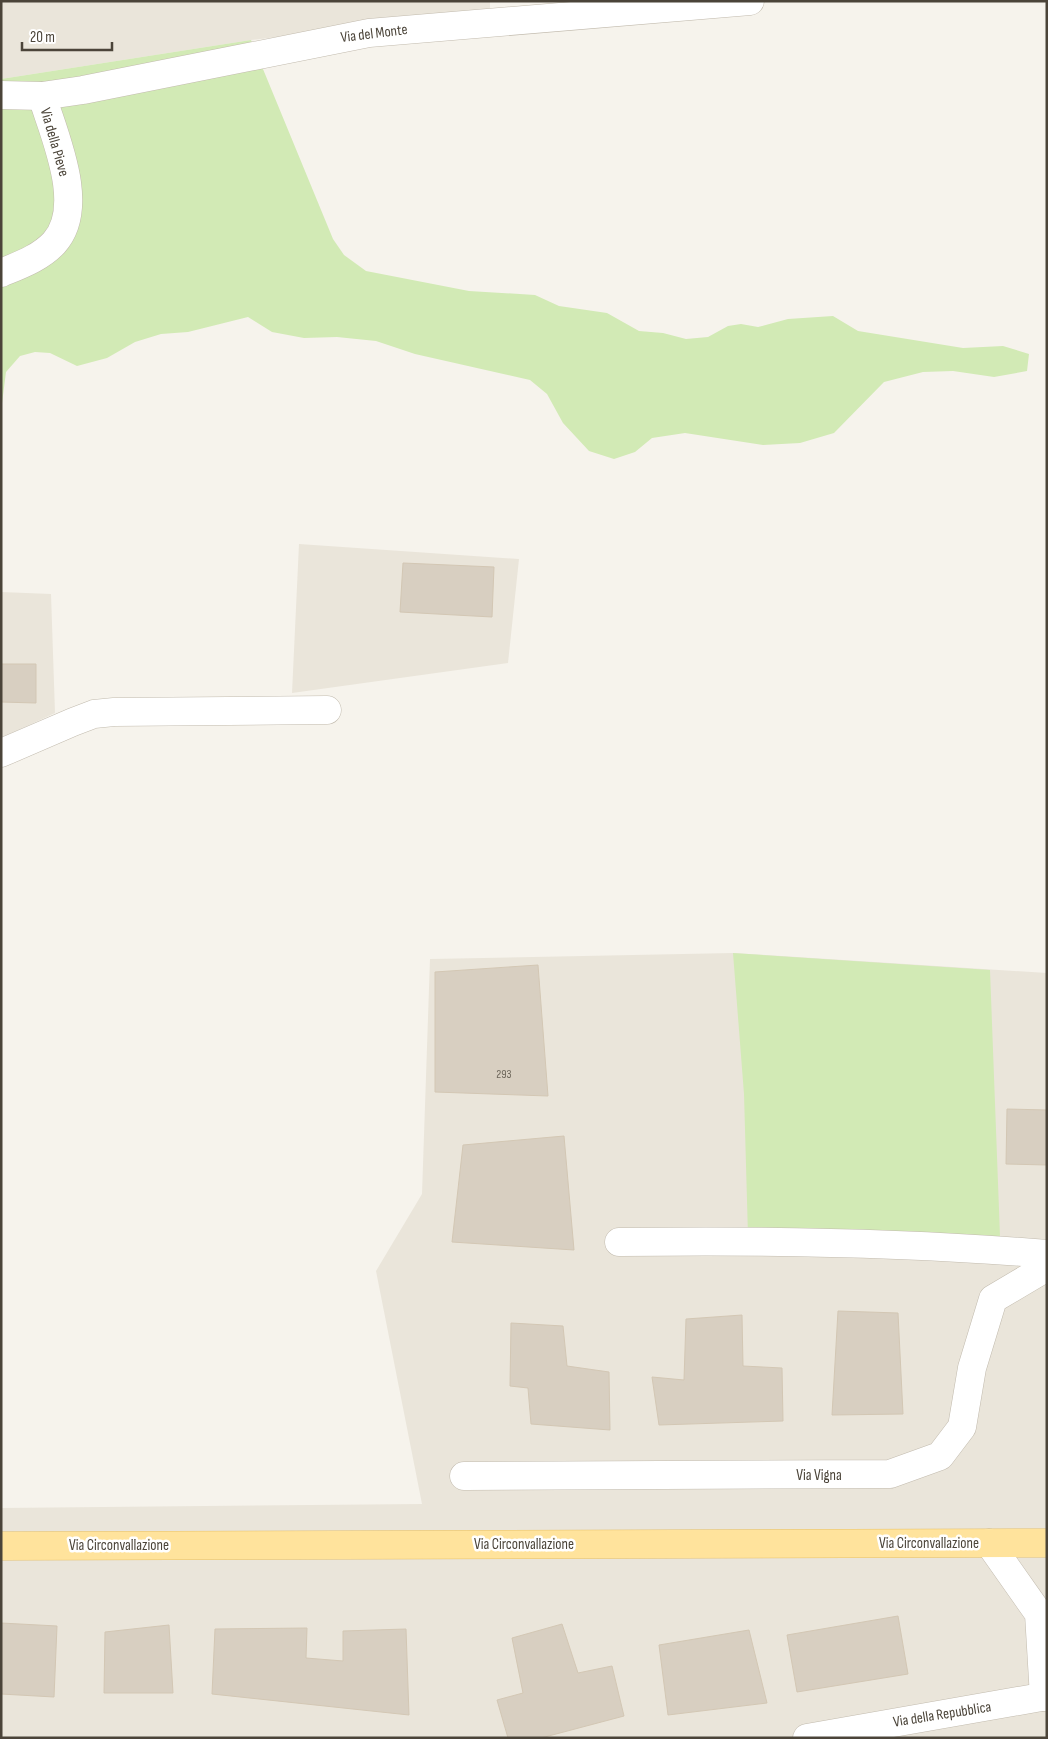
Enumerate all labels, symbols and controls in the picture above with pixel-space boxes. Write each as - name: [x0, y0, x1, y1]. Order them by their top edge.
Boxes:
- scale bar: [22, 20, 112, 52]
- street label: Via del Monte: [339, 20, 409, 47]
- text: 20 m: [30, 28, 55, 47]
- street label: Via della Pieve: [36, 106, 73, 179]
- house number: 293: [496, 1067, 512, 1082]
- street label: Via Vigna: [796, 1466, 842, 1485]
- street label: Via Circonvallazione: [879, 1534, 979, 1553]
- street label: Via Circonvallazione: [474, 1535, 574, 1554]
- street label: Via Circonvallazione: [69, 1536, 169, 1555]
- street label: Via della Repubblica: [892, 1697, 993, 1732]

